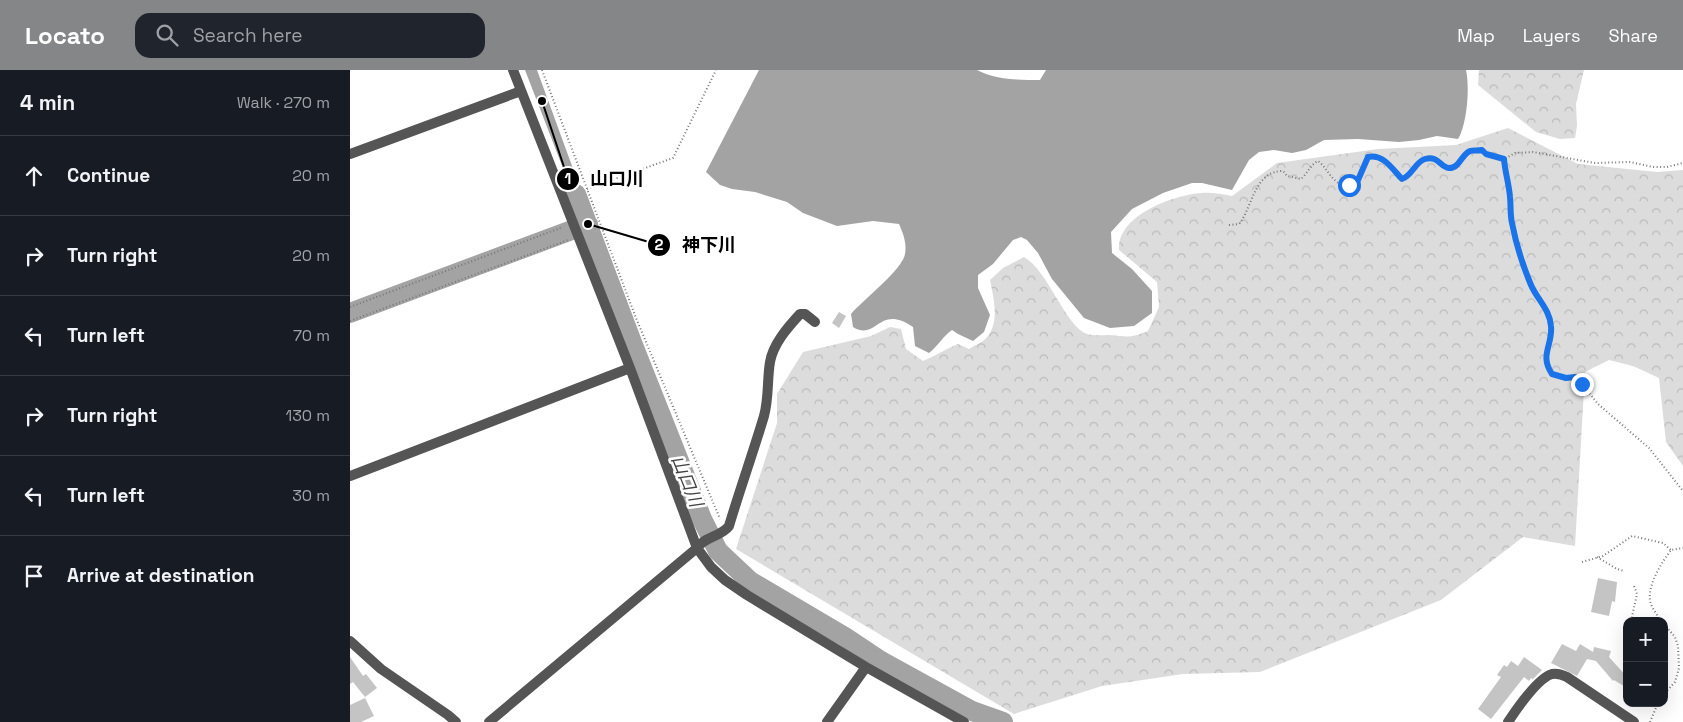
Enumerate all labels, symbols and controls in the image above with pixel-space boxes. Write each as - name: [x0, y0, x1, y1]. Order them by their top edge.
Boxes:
- search box: [135, 13, 485, 58]
- text: Locato: [25, 20, 105, 51]
- icon: search: [153, 21, 181, 49]
- text: Search here: [193, 23, 302, 48]
- text: Map: [1457, 24, 1495, 47]
- text: Layers: [1523, 24, 1580, 47]
- text: Share: [1608, 24, 1658, 47]
- text: 4 min: [20, 89, 75, 116]
- text: Walk · 270 m: [237, 92, 330, 113]
- icon: ahead: [20, 162, 48, 190]
- callout: 山口川: [555, 162, 654, 195]
- text: Continue: [67, 163, 150, 188]
- text: 20 m: [292, 165, 330, 186]
- text: 山口川: [590, 167, 644, 190]
- text: 1: [565, 169, 571, 188]
- route start: [1338, 174, 1361, 197]
- callout: 神下川: [647, 228, 746, 261]
- text: 神下川: [682, 233, 736, 256]
- text: 2: [655, 235, 664, 254]
- icon: right: [20, 242, 48, 270]
- text: Turn right: [67, 243, 157, 268]
- text: 20 m: [292, 245, 330, 266]
- icon: left: [20, 322, 48, 350]
- text: Turn left: [67, 323, 145, 348]
- text: 70 m: [293, 325, 330, 346]
- route end: [1571, 373, 1594, 396]
- icon: right: [20, 402, 48, 430]
- text: Turn right: [67, 403, 157, 428]
- text: 130 m: [286, 405, 330, 426]
- water label: 山口川: [667, 451, 709, 512]
- icon: left: [20, 482, 48, 510]
- text: Turn left: [67, 483, 145, 508]
- text: 30 m: [292, 485, 330, 506]
- icon: arrive: [20, 562, 48, 590]
- text: Arrive at destination: [67, 563, 255, 588]
- map controls: [1623, 617, 1668, 707]
- button: +: [1623, 617, 1668, 662]
- button: −: [1623, 662, 1668, 707]

